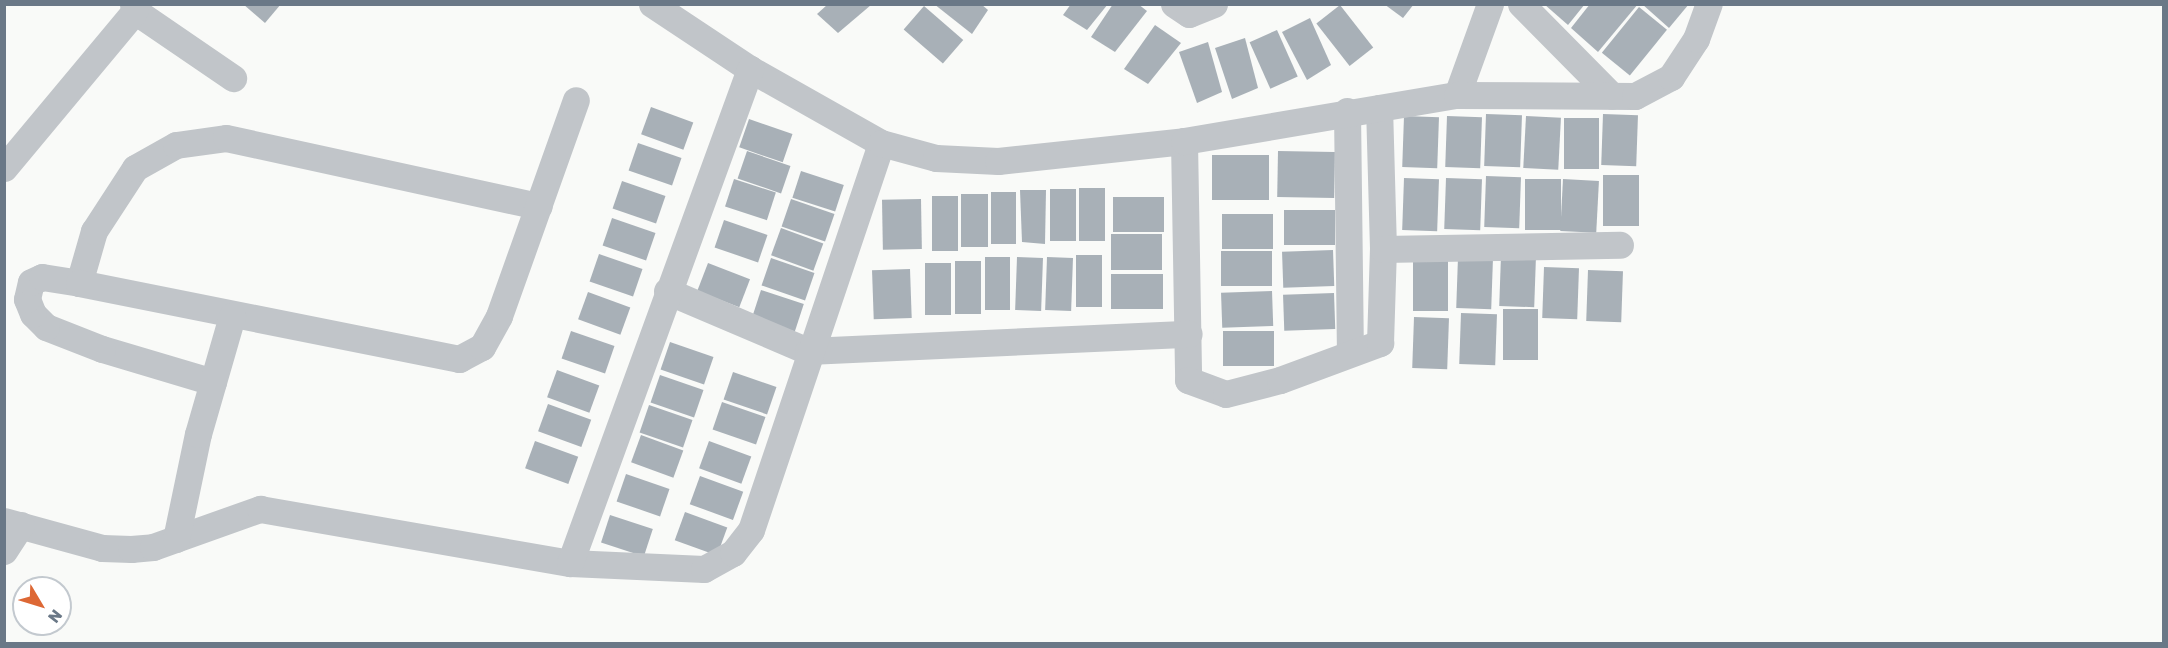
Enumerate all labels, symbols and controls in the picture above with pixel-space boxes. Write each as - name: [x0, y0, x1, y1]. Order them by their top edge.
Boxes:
- north arrow: [12, 576, 72, 636]
- text: N: [44, 606, 66, 627]

